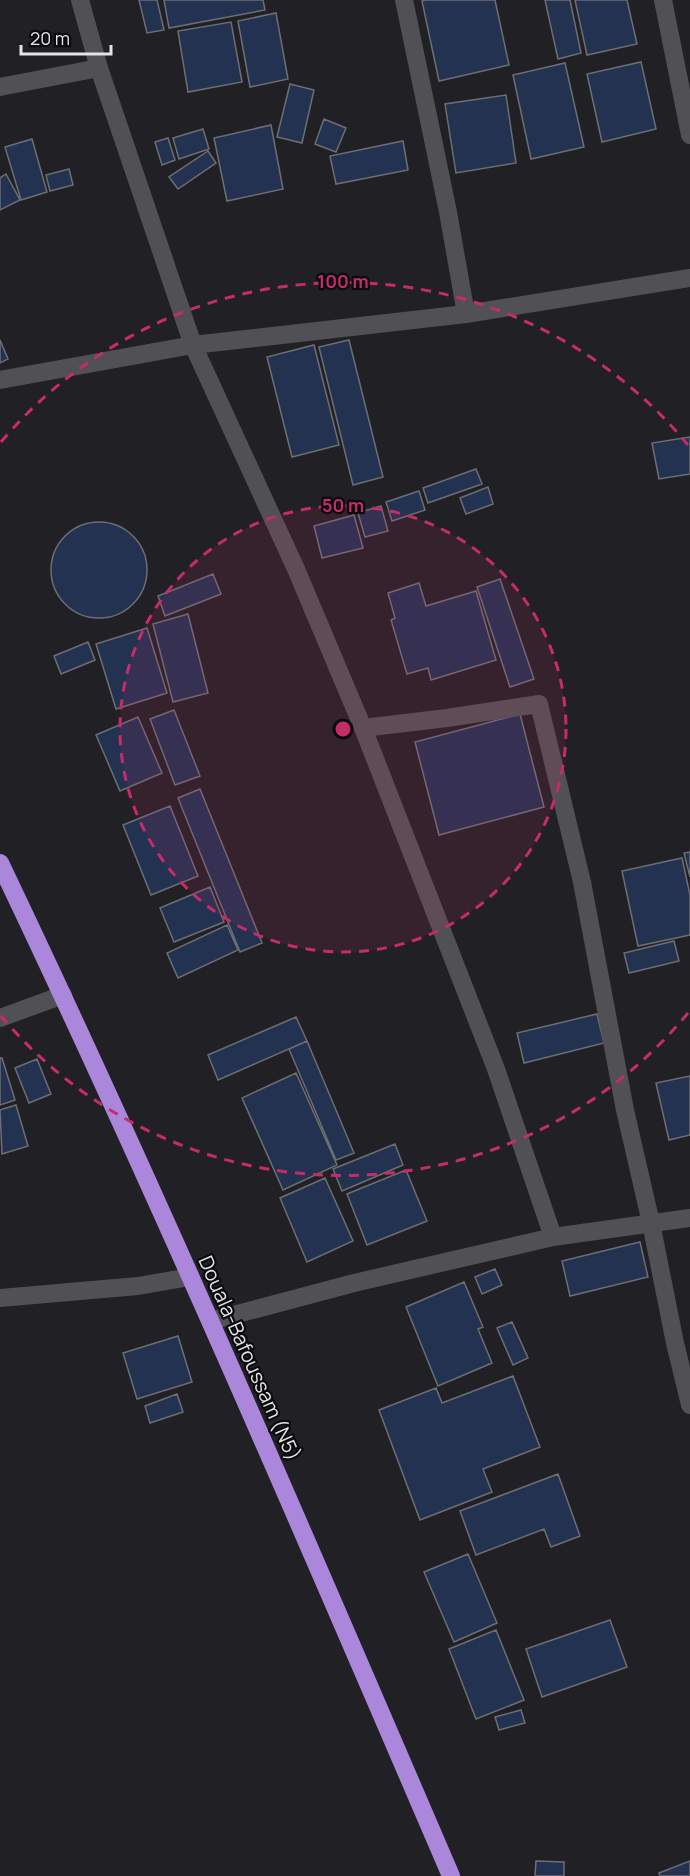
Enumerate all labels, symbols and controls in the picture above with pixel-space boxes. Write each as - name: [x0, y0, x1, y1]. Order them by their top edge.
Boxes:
- scale bar: [21, 18, 111, 56]
- text: 20 m: [30, 26, 70, 50]
- text: 100 m: [317, 269, 369, 293]
- text: 50 m: [322, 493, 364, 517]
- centre of rings: [333, 719, 353, 739]
- street label: Douala-Bafoussam (N5): [193, 1251, 307, 1465]

